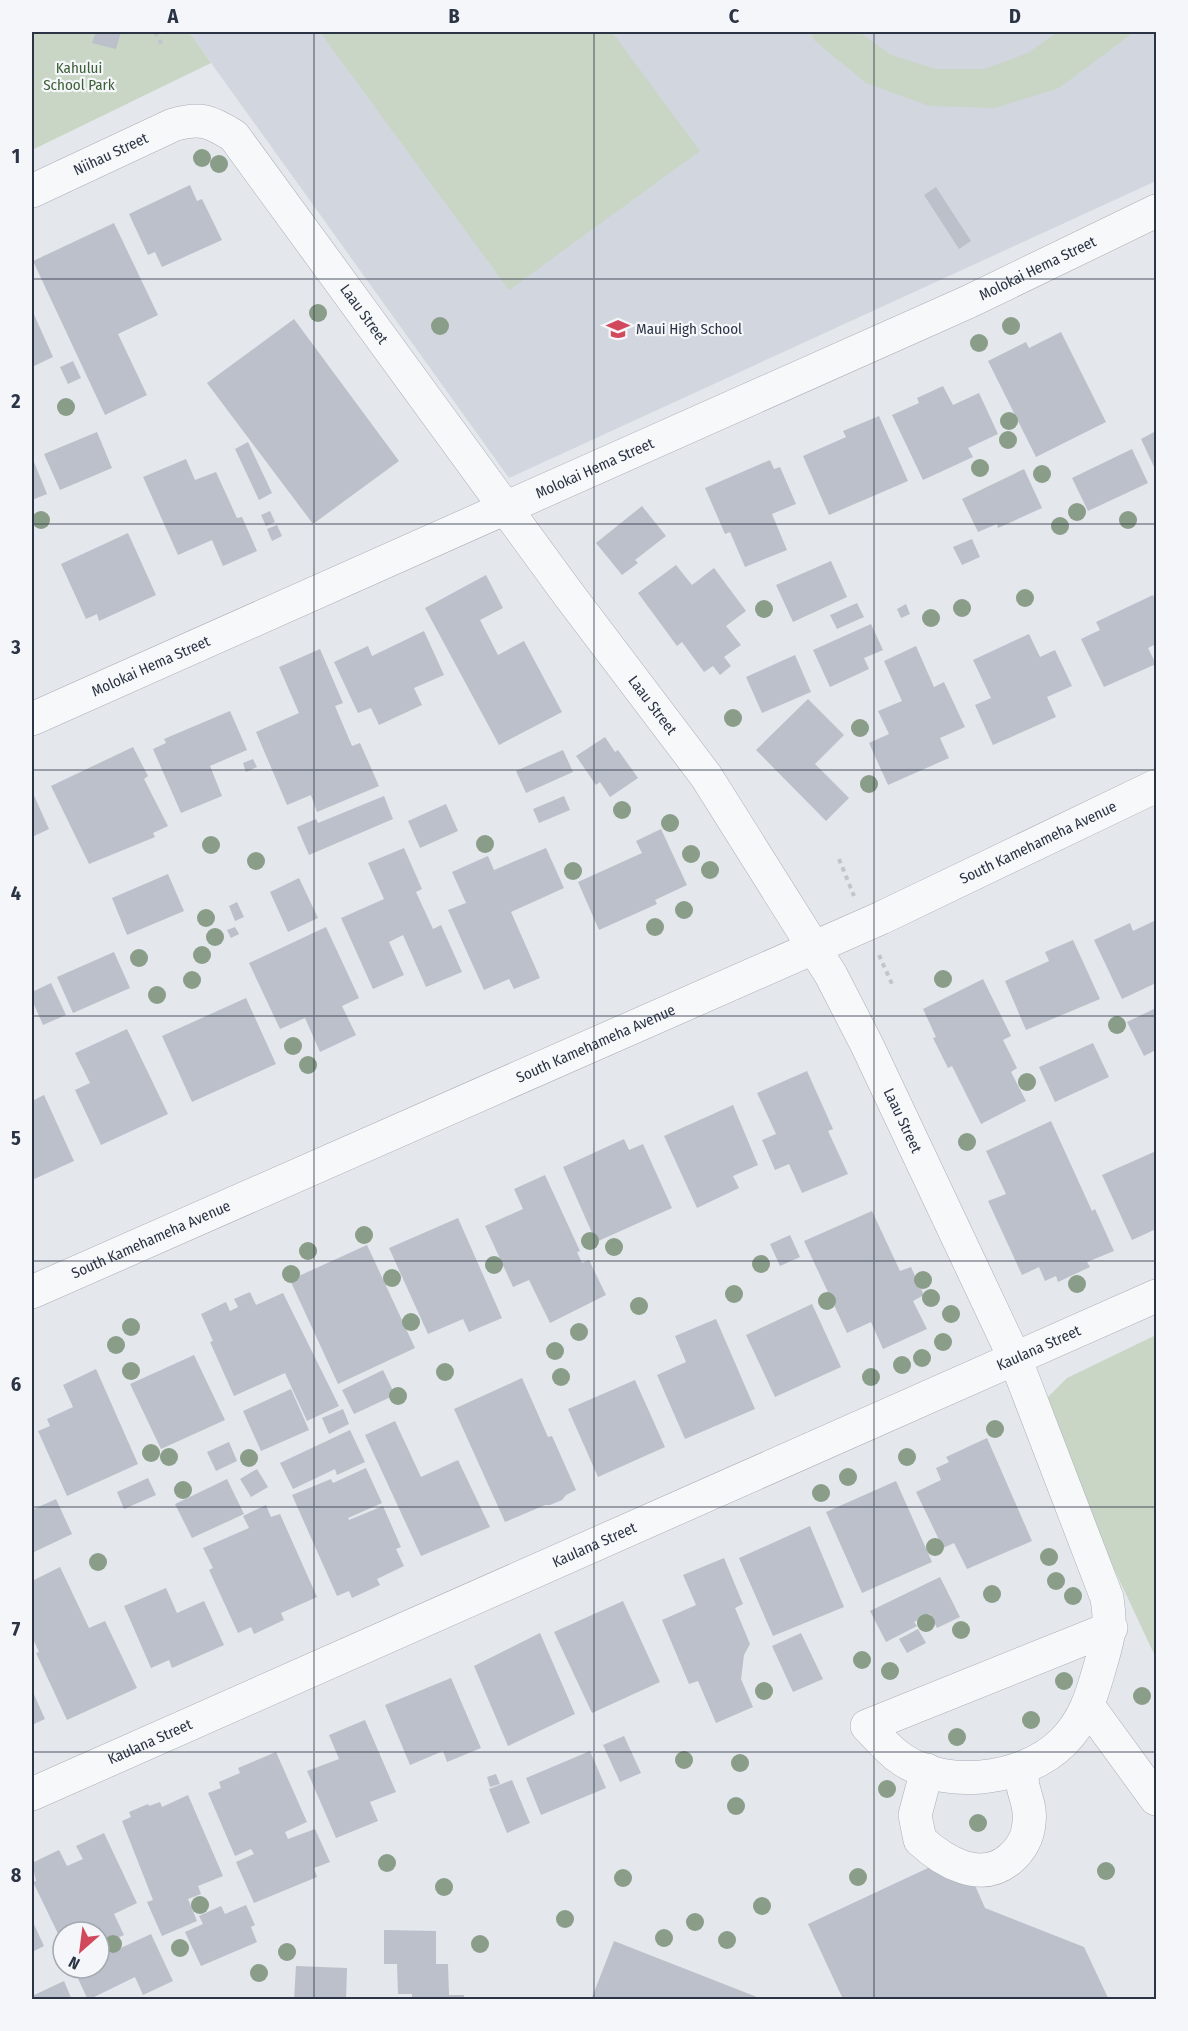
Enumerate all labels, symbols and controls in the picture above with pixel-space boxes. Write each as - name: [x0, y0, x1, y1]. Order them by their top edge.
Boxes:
- text: A: [167, 4, 180, 28]
- text: B: [448, 4, 460, 28]
- text: C: [729, 4, 740, 28]
- text: D: [1009, 4, 1021, 28]
- park label: Kahului School Park: [43, 59, 115, 94]
- street label: Niihau Street: [71, 129, 151, 179]
- text: 1: [12, 144, 20, 168]
- street label: Molokai Hema Street: [976, 232, 1099, 304]
- street label: Laau Street: [336, 281, 392, 348]
- school or university icon: Maui High School: [605, 316, 631, 342]
- place label: Maui High School: [636, 320, 742, 338]
- text: 2: [10, 389, 21, 413]
- street label: Molokai Hema Street: [533, 434, 657, 503]
- street label: Molokai Hema Street: [89, 632, 213, 700]
- text: 3: [10, 635, 21, 659]
- street label: Laau Street: [624, 672, 681, 738]
- street label: South Kamehameha Avenue: [957, 797, 1119, 888]
- text: 4: [11, 881, 21, 905]
- street label: South Kamehameha Avenue: [513, 1001, 678, 1087]
- street label: Laau Street: [880, 1085, 926, 1156]
- text: 5: [11, 1126, 21, 1150]
- street label: South Kamehameha Avenue: [69, 1197, 233, 1282]
- street label: Kaulana Street: [994, 1322, 1084, 1374]
- text: 6: [11, 1372, 21, 1396]
- street label: Kaulana Street: [549, 1518, 639, 1571]
- text: 7: [12, 1617, 21, 1641]
- street label: Kaulana Street: [105, 1715, 195, 1768]
- text: 8: [11, 1863, 22, 1887]
- north arrow: [51, 1920, 111, 1980]
- text: N: [65, 1952, 83, 1973]

